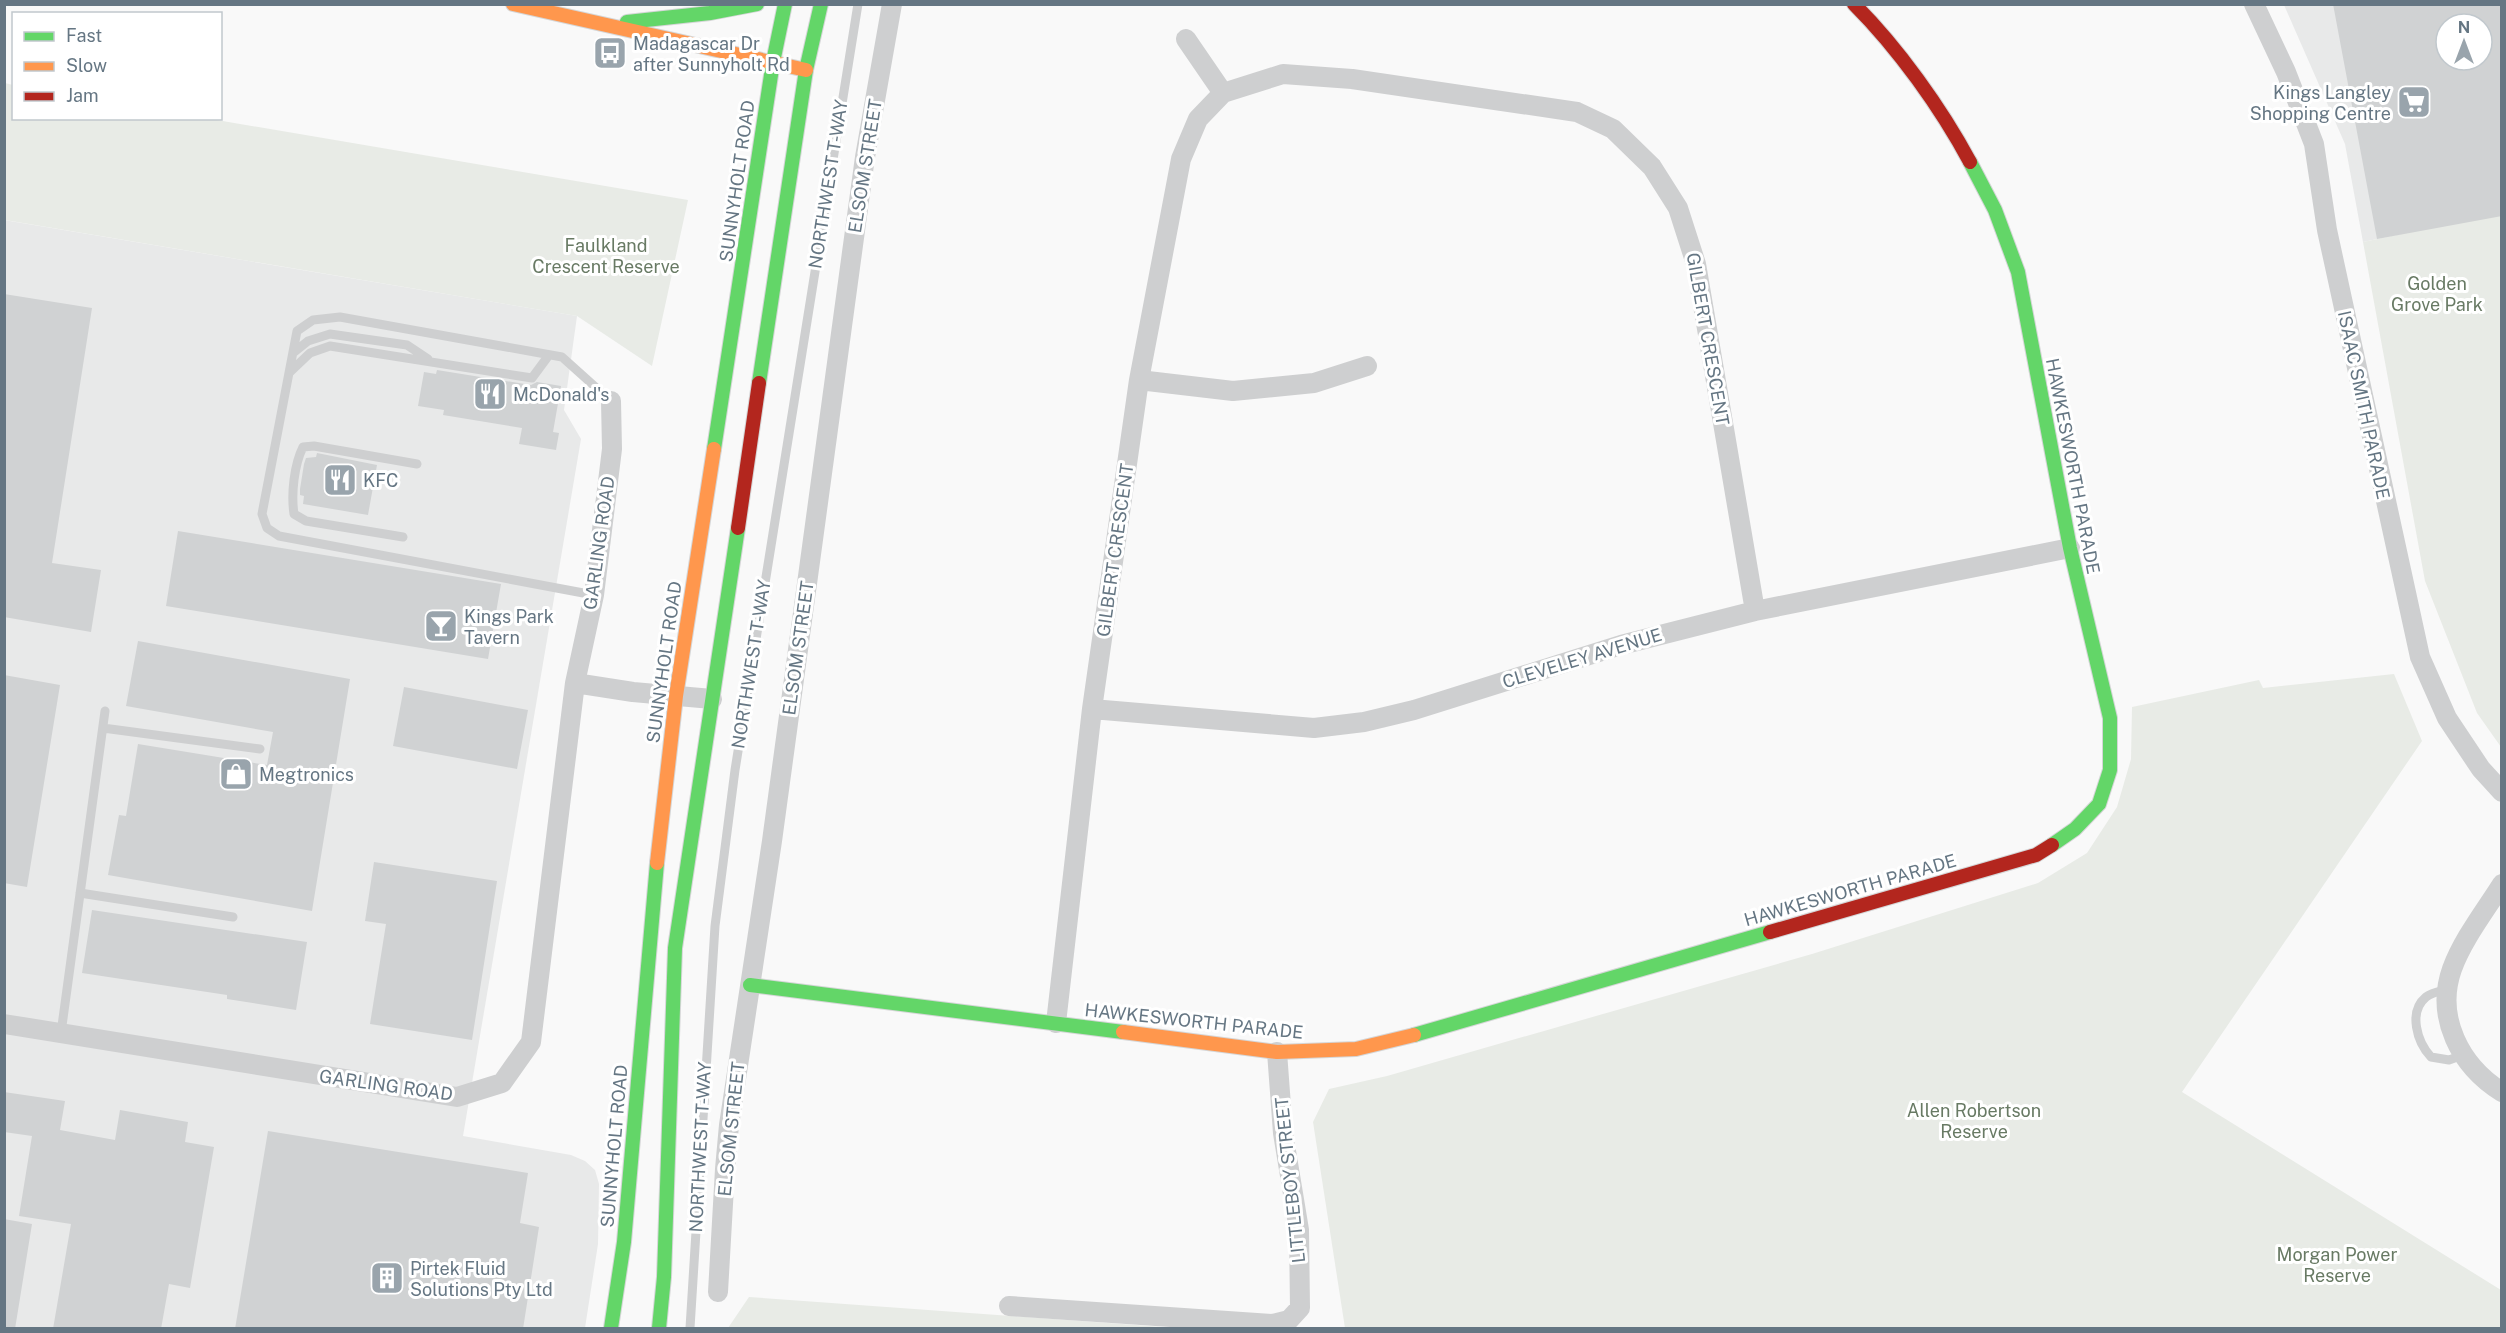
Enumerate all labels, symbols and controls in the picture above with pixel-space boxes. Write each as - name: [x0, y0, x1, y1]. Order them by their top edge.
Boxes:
- legend: [12, 12, 222, 120]
- north arrow: [2434, 12, 2494, 72]
- text: N: [2458, 18, 2470, 37]
- text: Fast: [66, 25, 102, 46]
- place label: Madagascar Dr after Sunnyholt Rd: [633, 33, 790, 75]
- bus stop icon: Madagascar Dr after Sunnyholt Rd: [592, 35, 628, 71]
- text: Slow: [66, 55, 107, 76]
- place label: Kings Langley Shopping Centre: [2250, 82, 2391, 124]
- supermarket icon: Kings Langley Shopping Centre: [2396, 84, 2432, 120]
- text: Jam: [66, 85, 99, 106]
- street label: ELSOM STREET: [844, 97, 886, 234]
- street label: NORTHWEST T-WAY: [804, 98, 852, 270]
- street label: SUNNYHOLT ROAD: [715, 99, 759, 263]
- park label: Faulkland Crescent Reserve: [532, 235, 680, 277]
- street label: GILBERT CRESCENT: [1682, 251, 1734, 427]
- park label: Golden Grove Park: [2391, 273, 2483, 315]
- street label: ISAAC SMITH PARADE: [2334, 309, 2394, 501]
- street label: HAWKESWORTH PARADE: [2042, 356, 2104, 576]
- restaurant icon: McDonald's: [472, 376, 508, 412]
- place label: McDonald's: [513, 384, 609, 405]
- restaurant icon: KFC: [322, 462, 358, 498]
- street label: GILBERT CRESCENT: [1092, 462, 1138, 638]
- place label: KFC: [363, 470, 398, 491]
- street label: GARLING ROAD: [579, 475, 619, 611]
- street label: NORTHWEST T-WAY: [727, 578, 775, 750]
- street label: ELSOM STREET: [778, 579, 818, 716]
- street label: SUNNYHOLT ROAD: [642, 580, 686, 744]
- place label: Kings Park Tavern: [464, 606, 554, 648]
- bar icon: Kings Park Tavern: [423, 608, 459, 644]
- street label: CLEVELEY AVENUE: [1500, 624, 1664, 692]
- shop icon: Megtronics: [218, 756, 254, 792]
- place label: Megtronics: [259, 764, 354, 785]
- street label: HAWKESWORTH PARADE: [1742, 850, 1958, 930]
- street label: HAWKESWORTH PARADE: [1084, 999, 1304, 1043]
- street label: ELSOM STREET: [713, 1060, 749, 1197]
- street label: NORTHWEST T-WAY: [685, 1061, 715, 1233]
- street label: SUNNYHOLT ROAD: [596, 1064, 632, 1228]
- street label: GARLING ROAD: [318, 1065, 454, 1105]
- street label: LITTLEBOY STREET: [1271, 1096, 1309, 1264]
- park label: Allen Robertson Reserve: [1907, 1100, 2041, 1142]
- park label: Morgan Power Reserve: [2277, 1244, 2397, 1286]
- place label: Pirtek Fluid Solutions Pty Ltd: [410, 1258, 553, 1300]
- building icon: Pirtek Fluid Solutions Pty Ltd: [369, 1260, 405, 1296]

